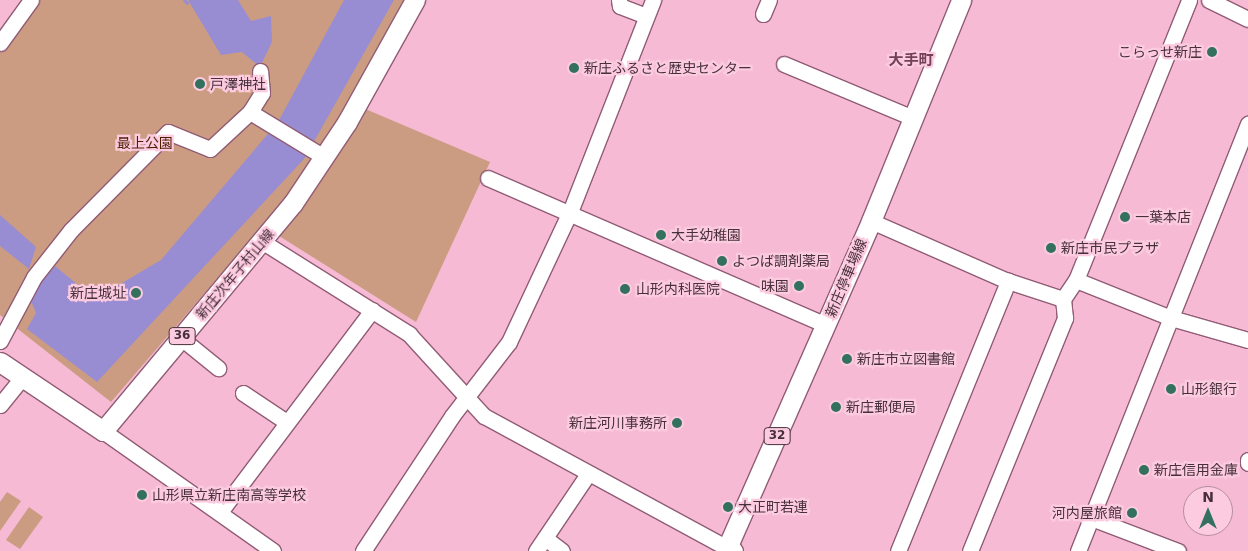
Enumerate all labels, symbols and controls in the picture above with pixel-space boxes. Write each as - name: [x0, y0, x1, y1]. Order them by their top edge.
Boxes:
- place label: こらっせ新庄: [1118, 44, 1202, 60]
- marker: こらっせ新庄: [1206, 46, 1218, 58]
- district label: 大手町: [889, 52, 933, 70]
- place label: 新庄ふるさと歴史センター: [584, 60, 752, 76]
- marker: 新庄ふるさと歴史センター: [568, 62, 580, 74]
- place label: 戸澤神社: [210, 76, 266, 92]
- marker: 戸澤神社: [194, 78, 206, 90]
- park label: 最上公園: [117, 135, 173, 151]
- place label: 一葉本店: [1135, 209, 1191, 225]
- marker: 一葉本店: [1119, 211, 1131, 223]
- street label: 新庄次年子村山線: [193, 226, 277, 322]
- place label: 大手幼稚園: [671, 227, 741, 243]
- marker: 大手幼稚園: [655, 229, 667, 241]
- street label: 新庄停車場線: [822, 236, 870, 320]
- place label: 新庄市民プラザ: [1061, 240, 1159, 256]
- marker: 新庄市民プラザ: [1045, 242, 1057, 254]
- place label: よつば調剤薬局: [732, 253, 830, 269]
- marker: よつば調剤薬局: [716, 255, 728, 267]
- place label: 味園: [761, 278, 789, 294]
- marker: 味園: [793, 280, 805, 292]
- place label: 山形内科医院: [636, 281, 720, 297]
- marker: 山形内科医院: [618, 282, 632, 296]
- place label: 新庄城址: [70, 285, 126, 301]
- marker: 新庄城址: [130, 287, 142, 299]
- road number: 36: [168, 326, 196, 346]
- place label: 新庄市立図書館: [857, 351, 955, 367]
- marker: 新庄市立図書館: [841, 353, 853, 365]
- place label: 山形銀行: [1181, 381, 1237, 397]
- marker: 山形銀行: [1165, 383, 1177, 395]
- place label: 新庄郵便局: [846, 399, 916, 415]
- marker: 新庄郵便局: [830, 401, 842, 413]
- place label: 新庄河川事務所: [569, 415, 667, 431]
- marker: 新庄河川事務所: [671, 417, 683, 429]
- road number: 32: [763, 426, 791, 446]
- place label: 新庄信用金庫: [1154, 462, 1238, 478]
- marker: 新庄信用金庫: [1138, 464, 1150, 476]
- north arrow: [1183, 486, 1233, 536]
- place label: 山形県立新庄南高等学校: [152, 487, 306, 503]
- marker: 山形県立新庄南高等学校: [136, 489, 148, 501]
- text: N: [1202, 489, 1214, 505]
- place label: 大正町若連: [738, 499, 808, 515]
- marker: 大正町若連: [722, 501, 734, 513]
- place label: 河内屋旅館: [1052, 505, 1122, 521]
- marker: 河内屋旅館: [1126, 507, 1138, 519]

